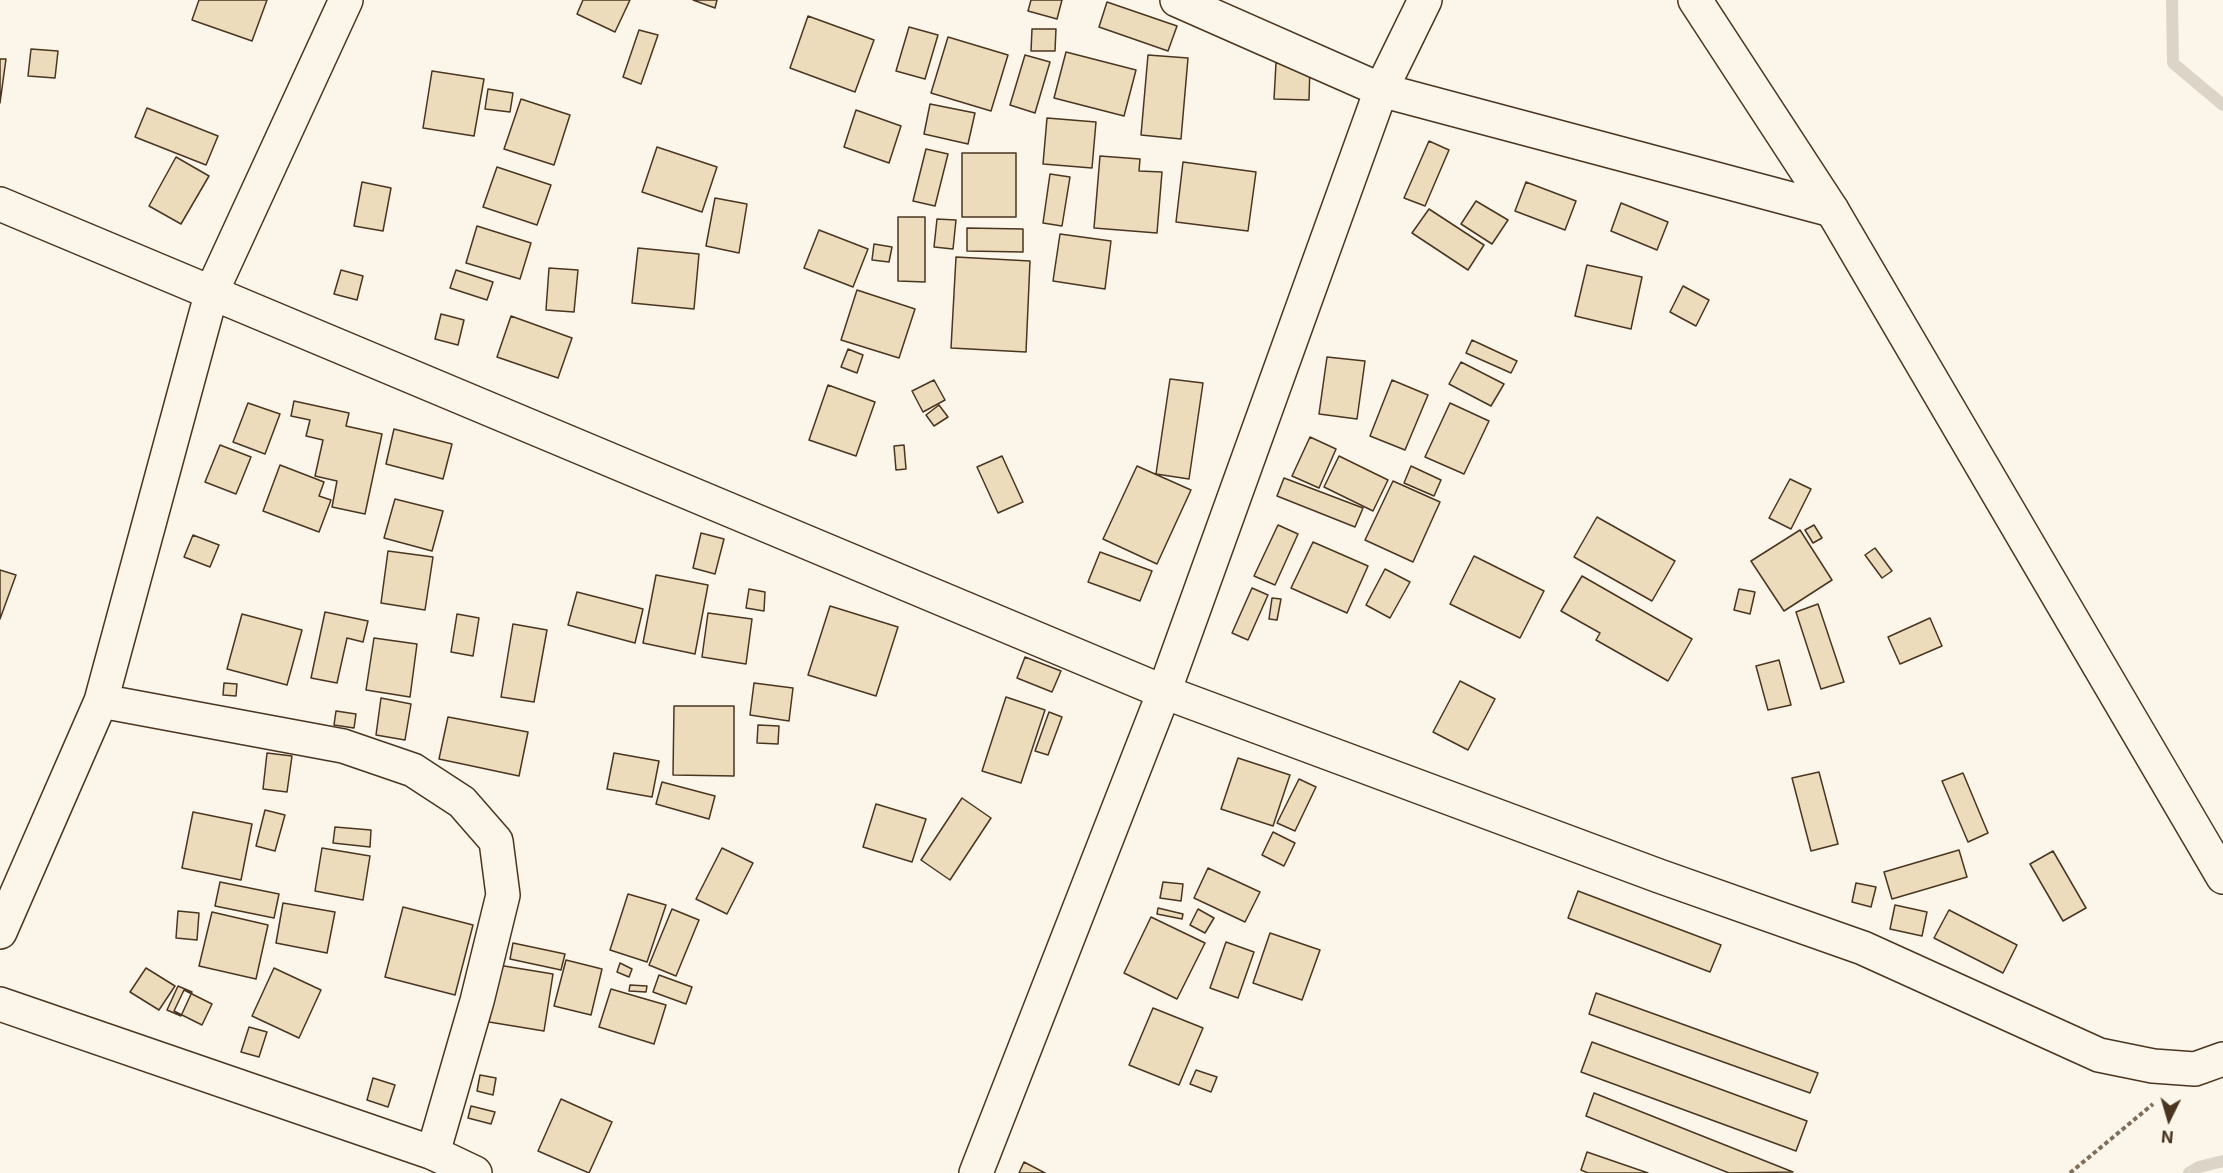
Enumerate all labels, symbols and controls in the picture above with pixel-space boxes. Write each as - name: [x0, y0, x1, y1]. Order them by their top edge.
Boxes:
- north arrow: [2139, 1089, 2199, 1149]
- text: N: [2160, 1126, 2174, 1147]

